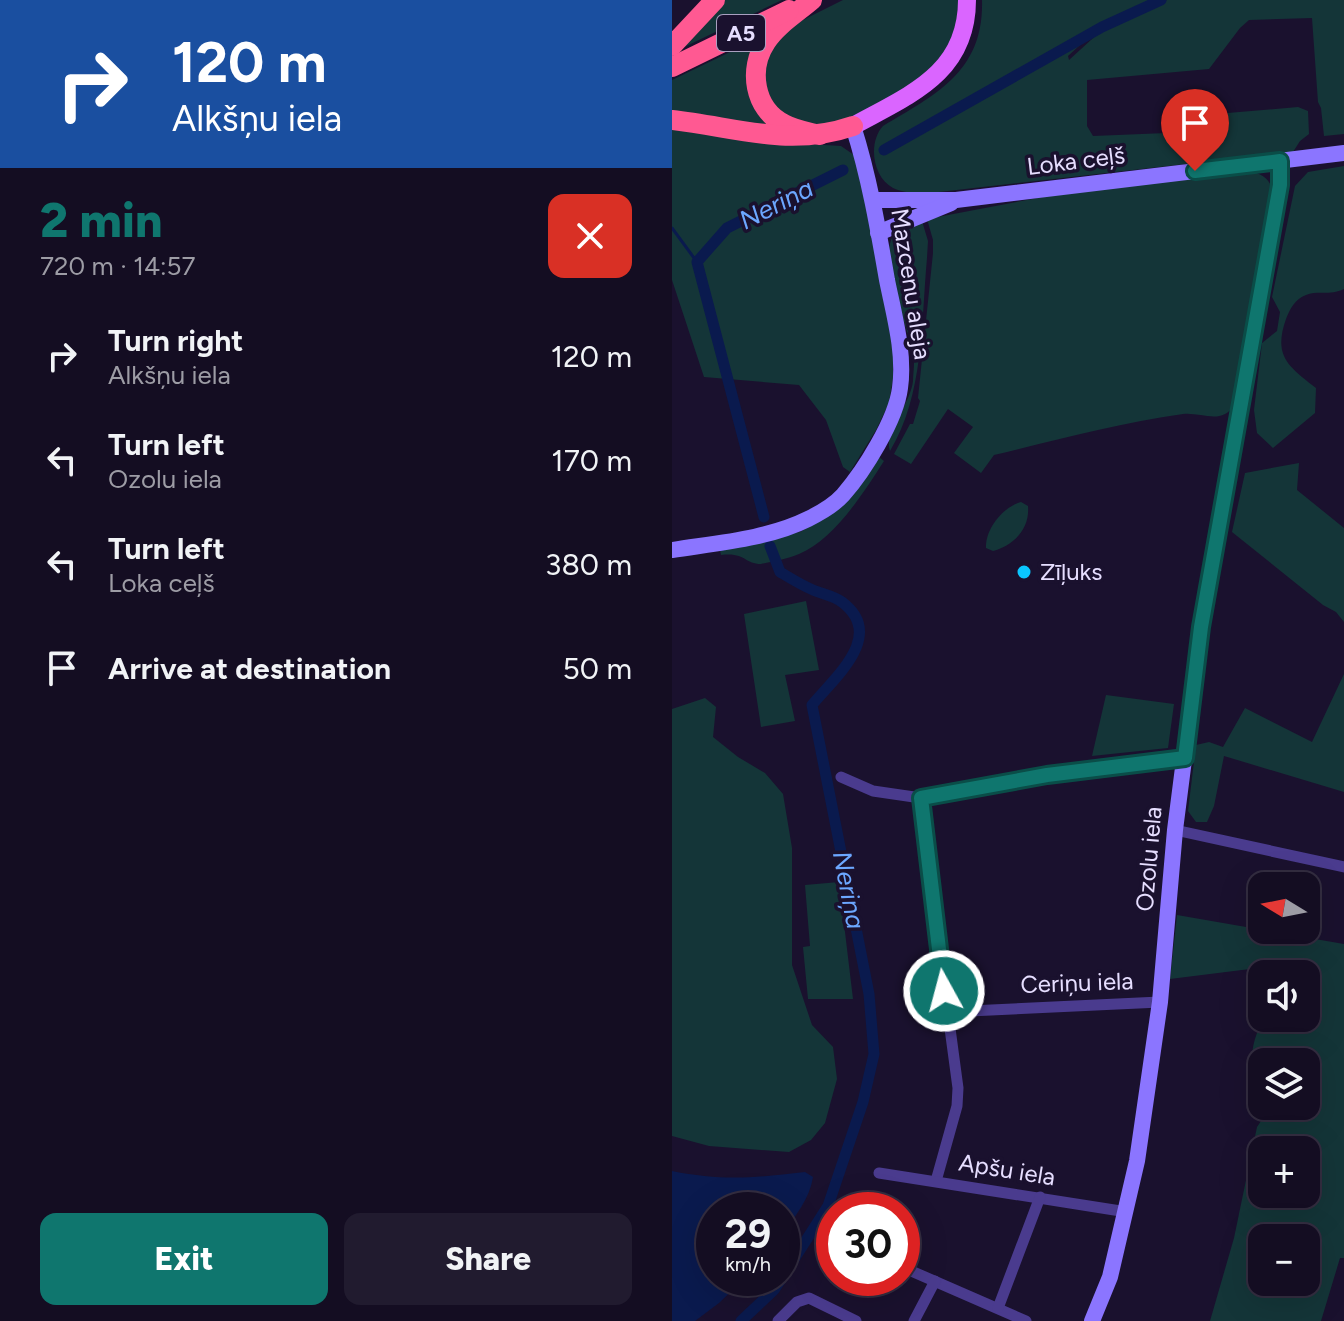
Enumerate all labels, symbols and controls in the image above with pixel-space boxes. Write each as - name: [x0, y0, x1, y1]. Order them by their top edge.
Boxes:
- road number: A5: [717, 15, 765, 51]
- text: 120 m: [172, 29, 327, 96]
- icon: right: [40, 32, 144, 136]
- pin: [1161, 89, 1229, 171]
- text: Alkšņu iela: [172, 97, 342, 140]
- icon: arrive: [1173, 101, 1217, 145]
- street label: Loka ceļš: [1025, 140, 1127, 181]
- water label: Neriņa: [734, 172, 818, 236]
- text: 2 min: [40, 191, 163, 249]
- button: close: [548, 194, 632, 278]
- street label: Mazcenu aleja: [885, 206, 938, 361]
- text: 720 m · 14:57: [40, 250, 196, 282]
- text: Turn right: [108, 322, 243, 359]
- icon: right: [40, 334, 84, 378]
- text: 120 m: [551, 338, 632, 375]
- text: Alkšņu iela: [108, 359, 231, 391]
- text: Turn left: [108, 426, 225, 463]
- icon: left: [40, 438, 84, 482]
- text: 170 m: [551, 442, 632, 479]
- text: Ozolu iela: [108, 463, 222, 495]
- text: Turn left: [108, 530, 225, 567]
- icon: left: [40, 542, 84, 586]
- text: 380 m: [545, 546, 632, 583]
- place label: Zīļuks: [1040, 557, 1102, 586]
- marker: Zīļuks: [1015, 563, 1033, 581]
- text: Loka ceļš: [108, 567, 215, 599]
- icon: arrive: [40, 646, 84, 690]
- text: Arrive at destination: [108, 650, 391, 687]
- text: 50 m: [563, 650, 632, 687]
- street label: Ozolu iela: [1129, 805, 1168, 913]
- water label: Neriņa: [826, 848, 872, 932]
- north arrow: [1248, 872, 1320, 944]
- map controls: [1248, 872, 1320, 1296]
- position arrow: [902, 949, 986, 1033]
- button: sound: [1248, 960, 1320, 1032]
- street label: Ceriņu iela: [1020, 966, 1134, 999]
- button: layers: [1248, 1048, 1320, 1120]
- button: +: [1248, 1136, 1320, 1208]
- street label: Apšu iela: [957, 1148, 1057, 1191]
- speed limit sign: 30: [816, 1192, 920, 1296]
- text: 29: [725, 1210, 771, 1258]
- button: Exit: [40, 1213, 328, 1305]
- button: Share: [344, 1213, 632, 1305]
- button: −: [1248, 1224, 1320, 1296]
- text: km/h: [725, 1252, 771, 1276]

